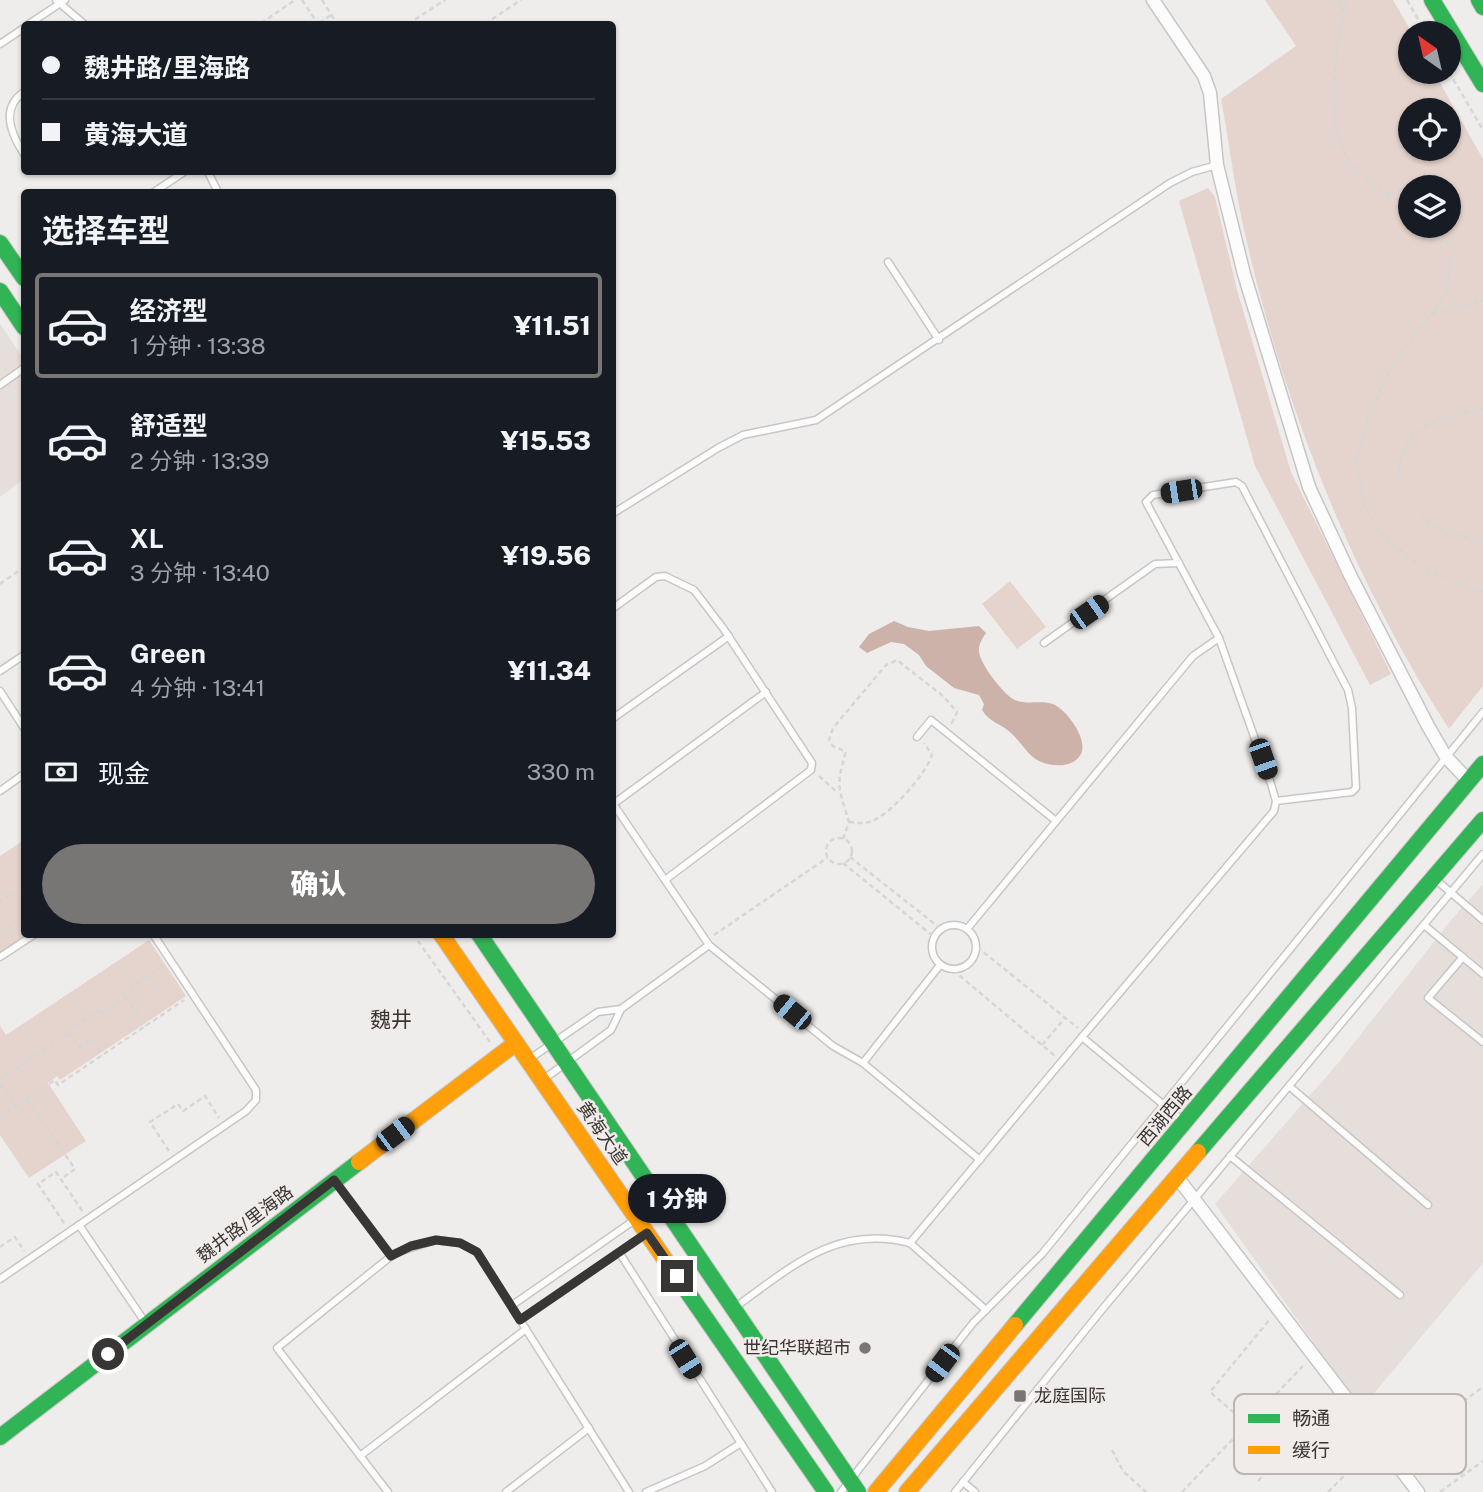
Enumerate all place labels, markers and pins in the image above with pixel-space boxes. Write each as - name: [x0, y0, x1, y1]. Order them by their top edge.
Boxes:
- place label: 世纪华联超市: [743, 1337, 851, 1358]
- marker: 世纪华联超市: [857, 1340, 873, 1356]
- place label: 龙庭国际: [1034, 1385, 1106, 1406]
- marker: 龙庭国际: [1012, 1388, 1028, 1404]

